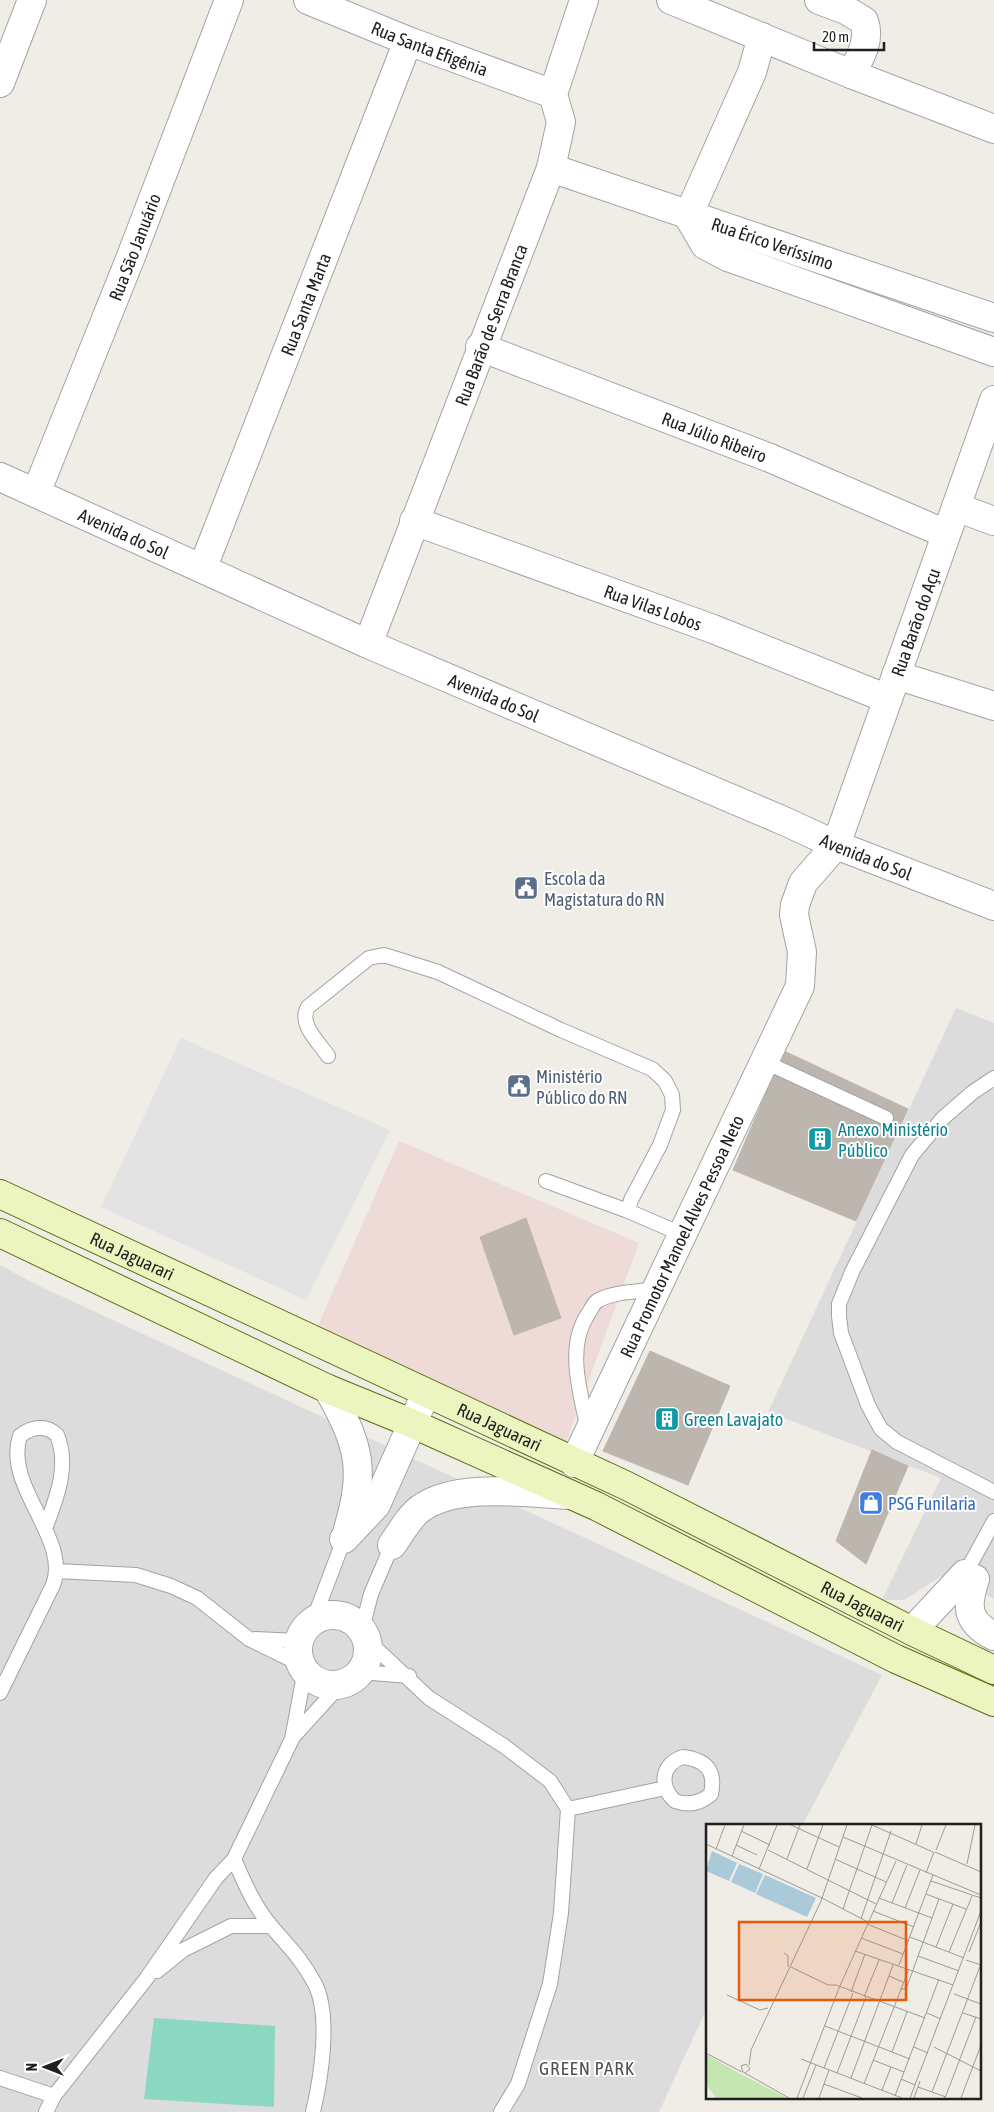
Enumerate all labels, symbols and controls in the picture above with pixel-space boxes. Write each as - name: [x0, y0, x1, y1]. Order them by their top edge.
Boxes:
- street label: Rua Santa Efigênia: [368, 17, 491, 80]
- scale bar: [814, 20, 884, 52]
- text: 20 m: [822, 28, 849, 45]
- street label: Rua São Januário: [104, 190, 165, 304]
- street label: Rua Érico Veríssimo: [709, 213, 836, 273]
- street label: Rua Barão de Serra Branca: [450, 241, 531, 409]
- street label: Rua Santa Marta: [276, 250, 335, 359]
- street label: Rua Júlio Ribeiro: [659, 407, 770, 466]
- street label: Avenida do Sol: [75, 504, 172, 563]
- street label: Rua Barão do Açu: [886, 565, 944, 679]
- street label: Rua Vilas Lobos: [601, 580, 705, 635]
- street label: Avenida do Sol: [445, 669, 543, 726]
- street label: Avenida do Sol: [817, 829, 915, 884]
- place label: Escola da Magistatura do RN: [544, 868, 665, 910]
- public building icon: Escola da Magistatura do RN: [513, 875, 539, 901]
- place label: Ministério Público do RN: [536, 1066, 628, 1108]
- public building icon: Ministério Público do RN: [506, 1073, 532, 1099]
- street label: Rua Promotor Manoel Alves Pessoa Neto: [615, 1112, 748, 1361]
- place label: Anexo Ministério Público: [838, 1119, 948, 1161]
- building icon: Anexo Ministério Público: [807, 1126, 833, 1152]
- street label: Rua Jaguarari: [87, 1227, 178, 1284]
- street label: Rua Jaguarari: [454, 1398, 545, 1455]
- building icon: Green Lavajato: [654, 1406, 680, 1432]
- place label: Green Lavajato: [684, 1409, 783, 1430]
- shop icon: PSG Funilaria: [858, 1490, 884, 1516]
- place label: PSG Funilaria: [888, 1493, 976, 1514]
- street label: Rua Jaguarari: [818, 1576, 908, 1636]
- inset map: [706, 1824, 982, 2100]
- north arrow: [20, 2042, 70, 2092]
- district label: GREEN PARK: [539, 2057, 635, 2079]
- text: N: [24, 2063, 40, 2071]

